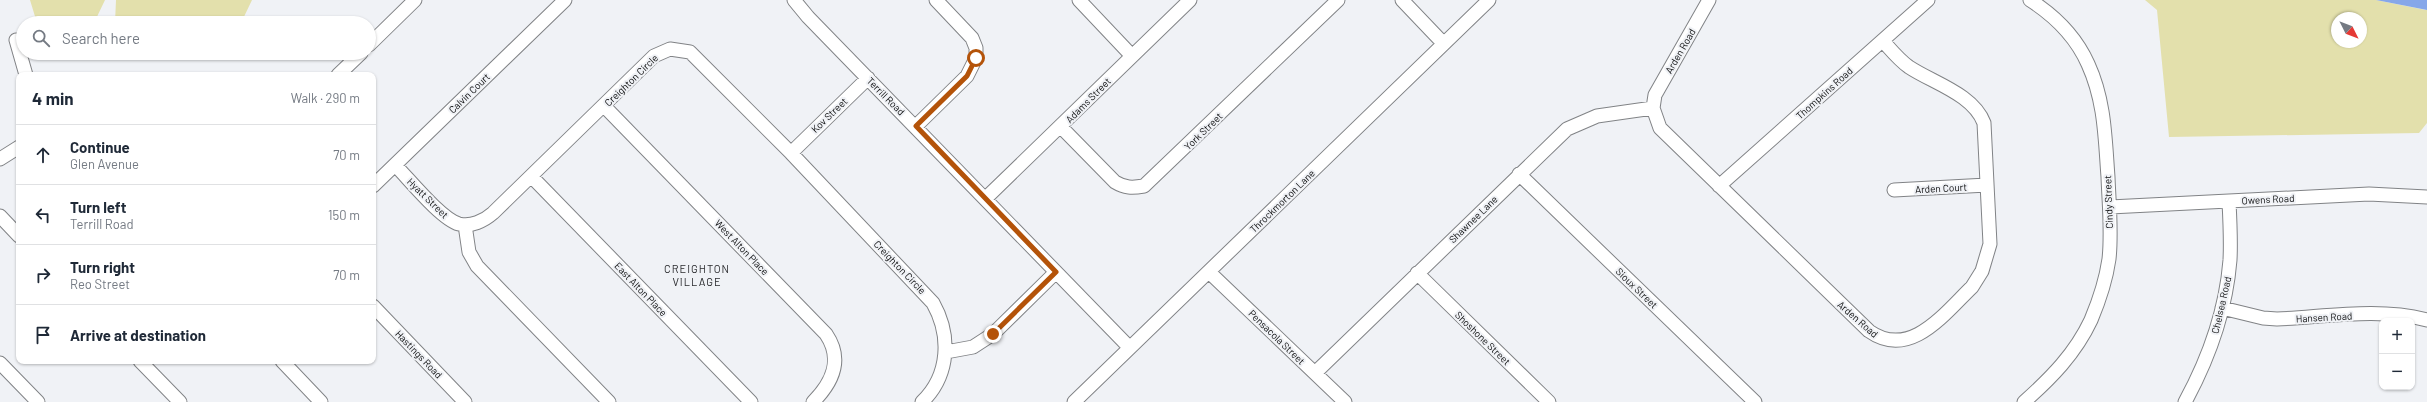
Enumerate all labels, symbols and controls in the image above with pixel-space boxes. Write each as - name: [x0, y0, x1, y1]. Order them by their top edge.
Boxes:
- north arrow: [2331, 12, 2367, 48]
- search box: [16, 16, 376, 60]
- street label: Arden Road: [1662, 26, 1698, 76]
- icon: search: [30, 27, 52, 49]
- text: Search here: [62, 29, 140, 47]
- route start: [967, 49, 985, 67]
- street label: Creighton Circle: [602, 51, 660, 109]
- street label: Thompkins Road: [1793, 64, 1855, 122]
- street label: Calvin Court: [446, 70, 492, 116]
- street label: Terrill Road: [864, 74, 908, 118]
- street label: Adams Street: [1063, 75, 1113, 125]
- text: 4 min: [32, 88, 74, 108]
- text: Walk · 290 m: [291, 90, 360, 106]
- street label: Kov Street: [809, 95, 850, 135]
- street label: York Street: [1181, 110, 1225, 152]
- text: Continue: [70, 138, 130, 156]
- icon: ahead: [32, 144, 54, 166]
- text: 70 m: [333, 147, 360, 163]
- text: Glen Avenue: [70, 156, 139, 172]
- street label: Throckmorton Lane: [1247, 167, 1317, 235]
- street label: Hyatt Street: [405, 175, 451, 221]
- street label: Cindy Street: [2101, 175, 2115, 229]
- street label: Arden Court: [1915, 181, 1968, 195]
- street label: Owens Road: [2241, 192, 2295, 206]
- street label: Shawnee Lane: [1446, 193, 1500, 245]
- text: Turn left: [70, 198, 126, 216]
- icon: left: [32, 204, 54, 226]
- text: 150 m: [328, 207, 360, 223]
- text: Terrill Road: [70, 216, 134, 232]
- street label: West Alton Place: [713, 217, 771, 277]
- street label: Creighton Circle: [871, 238, 929, 296]
- text: Turn right: [70, 258, 135, 276]
- street label: East Alton Place: [612, 260, 670, 318]
- district label: CREIGHTON VILLAGE: [664, 262, 730, 288]
- icon: right: [32, 264, 54, 286]
- street label: Sioux Street: [1614, 265, 1661, 311]
- text: 70 m: [333, 267, 360, 283]
- street label: Chelsea Road: [2209, 275, 2233, 335]
- text: Reo Street: [70, 276, 130, 292]
- street label: Arden Road: [1835, 298, 1881, 340]
- street label: Pensacola Street: [1246, 307, 1308, 367]
- street label: Shoshone Street: [1453, 309, 1513, 368]
- street label: Hansen Road: [2295, 310, 2353, 324]
- map controls: [2379, 318, 2415, 390]
- button: +: [2379, 318, 2415, 354]
- icon: arrive: [32, 324, 54, 346]
- route end: [984, 325, 1002, 343]
- text: Arrive at destination: [70, 326, 206, 344]
- street label: Hastings Road: [393, 327, 445, 381]
- button: −: [2379, 354, 2415, 390]

